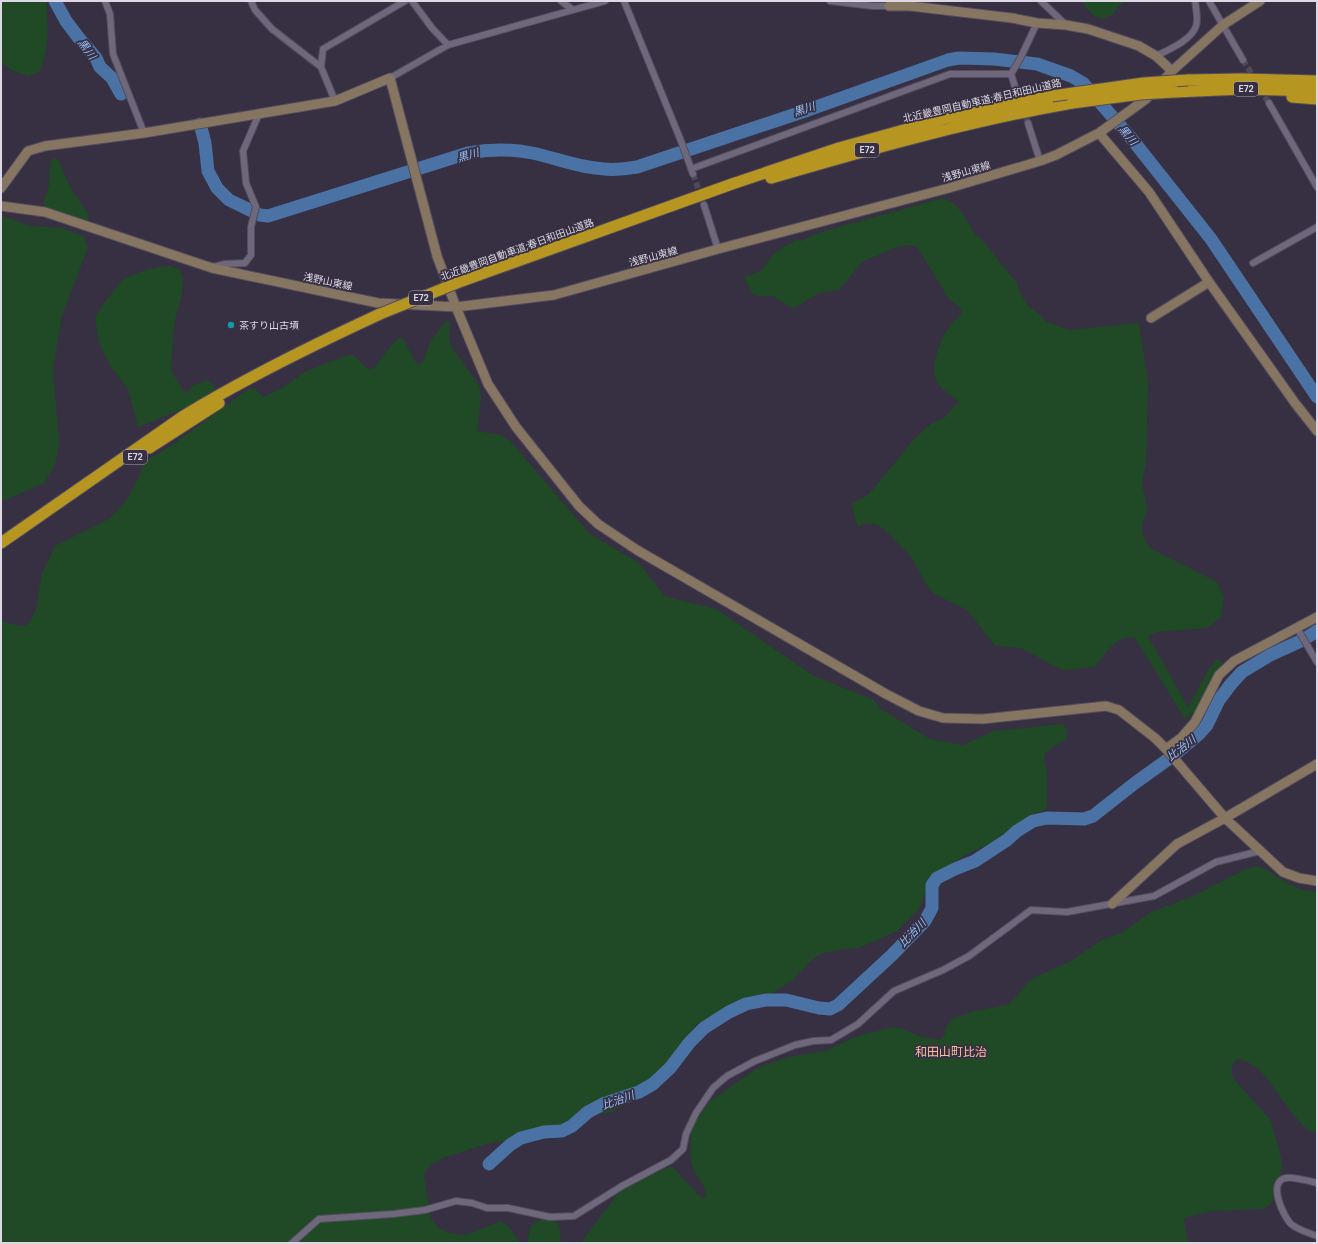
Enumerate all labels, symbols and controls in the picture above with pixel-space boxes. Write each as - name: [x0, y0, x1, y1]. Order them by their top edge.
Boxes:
- water label: 黒川: [75, 36, 100, 63]
- street label: 北近畿豊岡自動車道;春日和田山道路: [902, 76, 1063, 125]
- road number: E72: [1234, 82, 1258, 96]
- water label: 黒川: [791, 98, 818, 119]
- water label: 黒川: [1116, 122, 1141, 149]
- road number: E72: [855, 143, 879, 157]
- water label: 黒川: [455, 145, 481, 165]
- street label: 浅野山東線: [940, 158, 992, 185]
- street label: 北近畿豊岡自動車道;春日和田山道路: [439, 216, 596, 283]
- street label: 浅野山東線: [627, 244, 679, 269]
- street label: 浅野山東線: [302, 270, 354, 293]
- road number: E72: [409, 291, 433, 305]
- place label: 茶すり山古墳: [239, 319, 299, 332]
- marker: 茶すり山古墳: [226, 320, 236, 330]
- road number: E72: [123, 450, 147, 464]
- water label: 比治川: [1164, 732, 1199, 764]
- water label: 比治川: [896, 916, 929, 950]
- district label: 和田山町比治: [915, 1044, 987, 1060]
- water label: 比治川: [600, 1087, 637, 1112]

